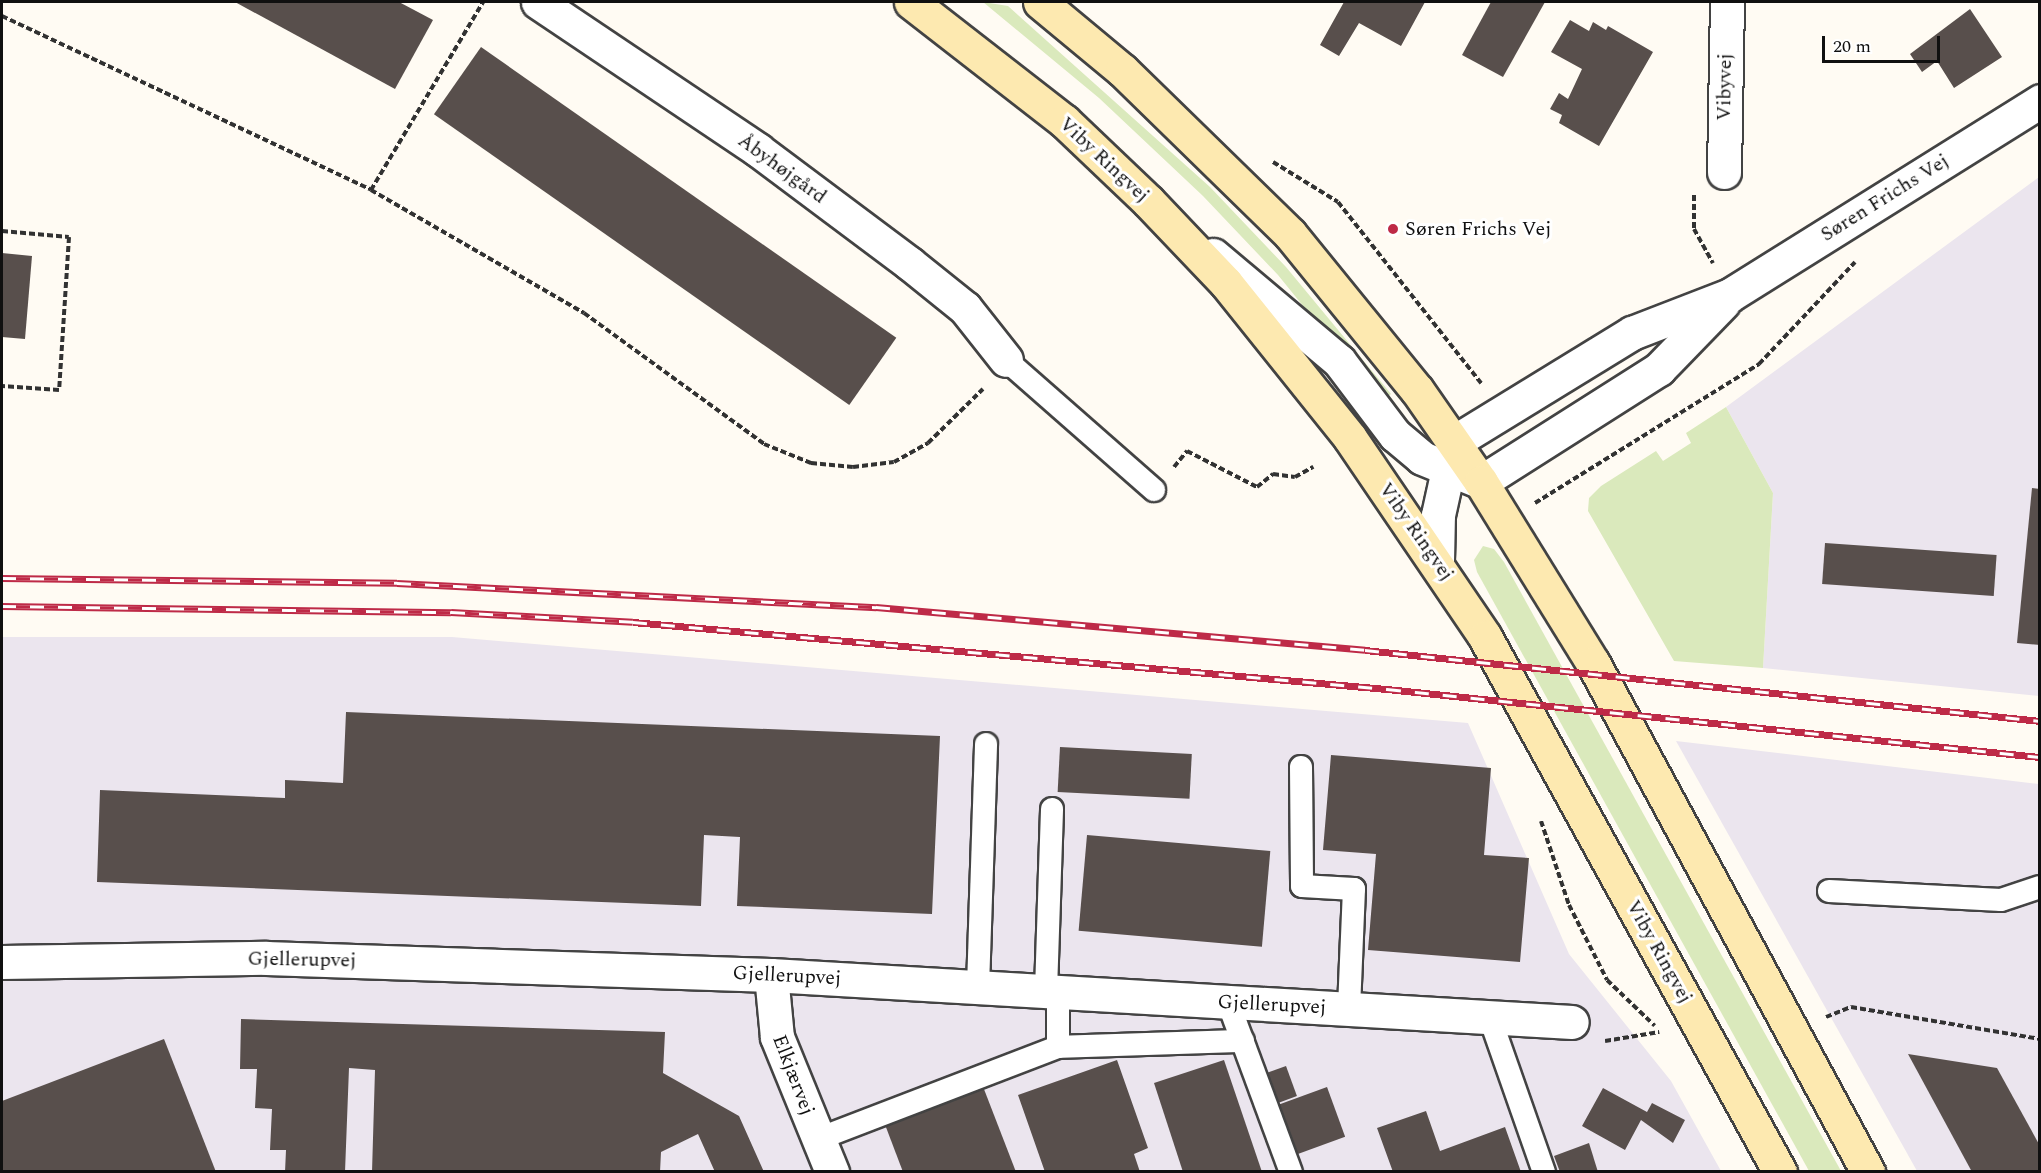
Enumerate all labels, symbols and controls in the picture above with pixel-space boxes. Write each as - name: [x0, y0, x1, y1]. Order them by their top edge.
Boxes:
- scale bar: [1825, 24, 1944, 62]
- text: 20 m: [1833, 33, 1871, 60]
- street label: Vibyvej: [1712, 53, 1738, 121]
- street label: Viby Ringvej: [1054, 112, 1154, 208]
- street label: Åbyhøjgård: [733, 129, 831, 209]
- street label: Søren Frichs Vej: [1816, 149, 1954, 247]
- place label: Søren Frichs Vej: [1405, 217, 1552, 241]
- marker: Søren Frichs Vej: [1386, 222, 1400, 236]
- street label: Viby Ringvej: [1373, 478, 1459, 586]
- street label: Viby Ringvej: [1621, 896, 1697, 1008]
- street label: Gjellerupvej: [247, 947, 357, 973]
- street label: Gjellerupvej: [732, 961, 842, 991]
- street label: Gjellerupvej: [1217, 990, 1327, 1020]
- street label: Elkjærvej: [767, 1031, 819, 1119]

